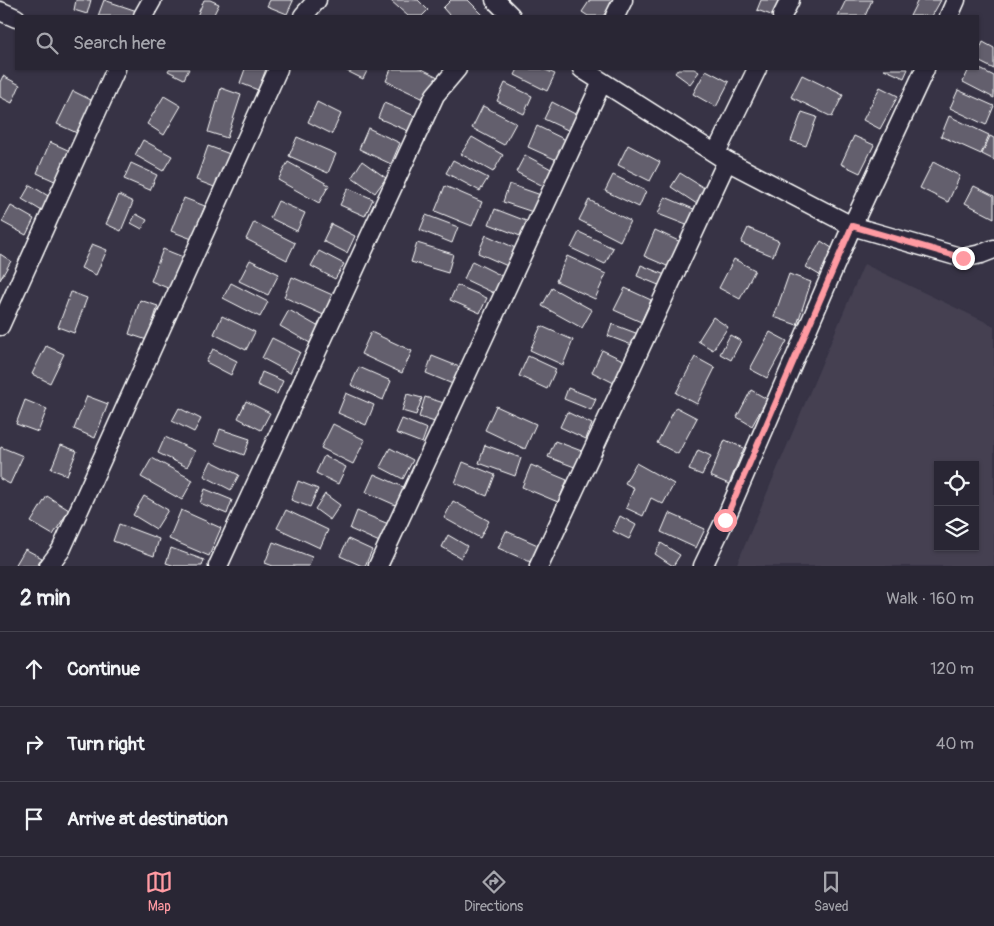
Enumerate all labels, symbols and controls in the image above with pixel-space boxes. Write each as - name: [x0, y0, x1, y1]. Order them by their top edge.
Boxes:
- search box: [15, 15, 979, 70]
- icon: search: [33, 29, 61, 57]
- text: Search here: [73, 31, 166, 55]
- route end: [952, 247, 975, 270]
- map controls: [934, 461, 979, 551]
- button: locate: [934, 461, 979, 506]
- button: layers: [934, 506, 979, 551]
- route start: [714, 509, 737, 532]
- text: 2 min: [20, 585, 70, 612]
- text: Walk · 160 m: [886, 589, 974, 609]
- icon: ahead: [20, 655, 48, 683]
- text: Continue: [67, 657, 140, 681]
- text: 120 m: [930, 659, 974, 679]
- icon: right: [20, 730, 48, 758]
- text: Turn right: [67, 732, 145, 756]
- text: 40 m: [936, 734, 974, 754]
- icon: arrive: [20, 805, 48, 833]
- text: Arrive at destination: [67, 807, 228, 831]
- tab: Map: [145, 868, 173, 915]
- tab: Directions: [464, 868, 523, 915]
- tab: Saved: [814, 868, 849, 915]

